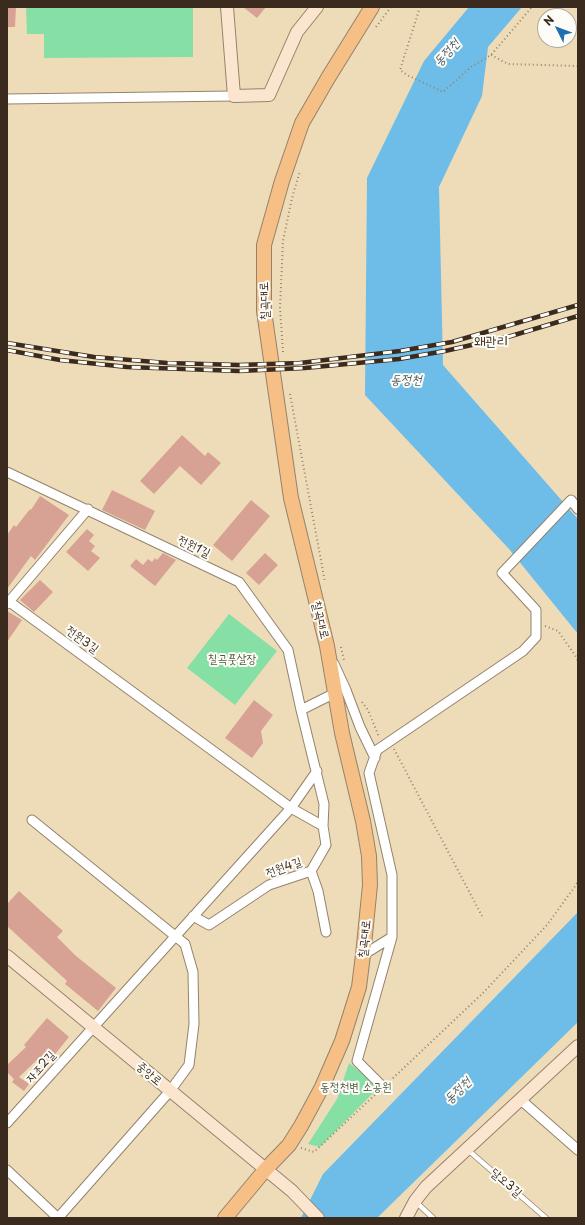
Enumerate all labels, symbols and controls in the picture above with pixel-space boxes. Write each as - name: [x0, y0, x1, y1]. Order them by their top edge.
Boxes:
- north arrow: [537, 8, 577, 48]
- text: N: [539, 11, 558, 29]
- water label: 동정천: [431, 36, 463, 70]
- street label: 칠곡대로: [257, 281, 273, 321]
- district label: 왜관리: [474, 334, 508, 350]
- water label: 동정천: [390, 372, 422, 388]
- street label: 전원1길: [175, 533, 213, 561]
- street label: 칠곡대로: [308, 600, 332, 640]
- street label: 전원3길: [63, 623, 101, 657]
- park label: 칠곡풋살장: [208, 653, 256, 667]
- street label: 전원4길: [264, 855, 304, 881]
- street label: 칠곡대로: [356, 919, 374, 959]
- street label: 자조2길: [23, 1048, 59, 1086]
- street label: 중앙로: [133, 1059, 165, 1089]
- water label: 동정천: [441, 1074, 475, 1108]
- park label: 동정천변 소공원: [320, 1081, 392, 1095]
- street label: 달오3길: [487, 1165, 525, 1201]

